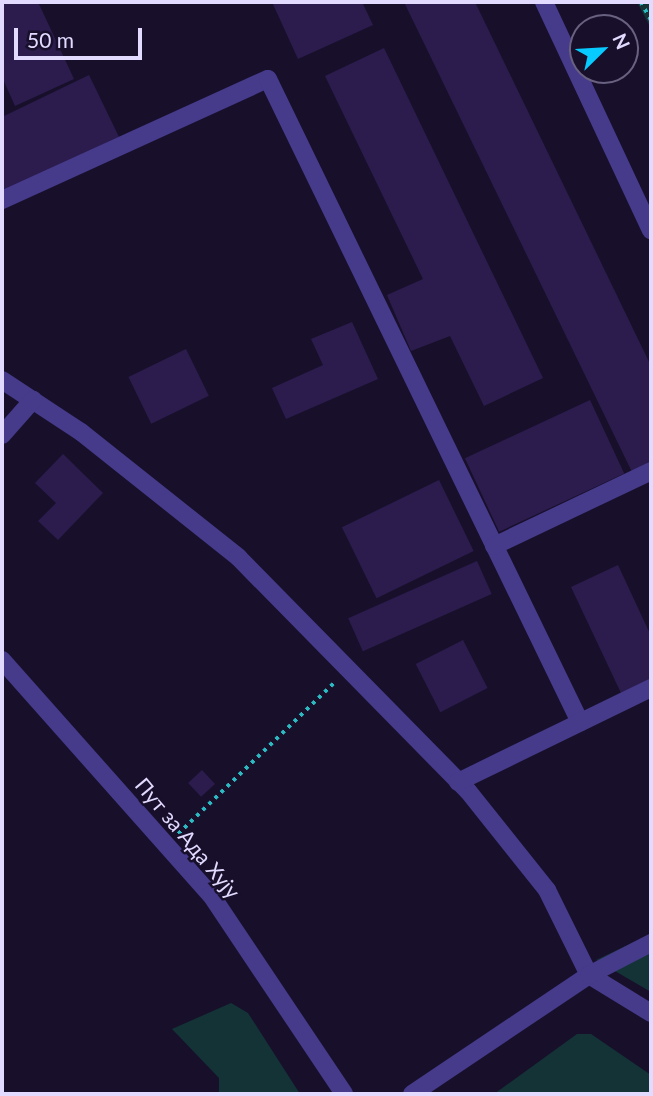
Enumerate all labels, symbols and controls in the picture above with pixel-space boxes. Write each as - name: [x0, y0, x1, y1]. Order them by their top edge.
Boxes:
- scale bar: [18, 14, 145, 58]
- north arrow: [569, 14, 639, 84]
- text: 50 m: [27, 27, 74, 52]
- text: N: [608, 30, 635, 52]
- street label: Пут за Ада Хују: [130, 773, 246, 903]

